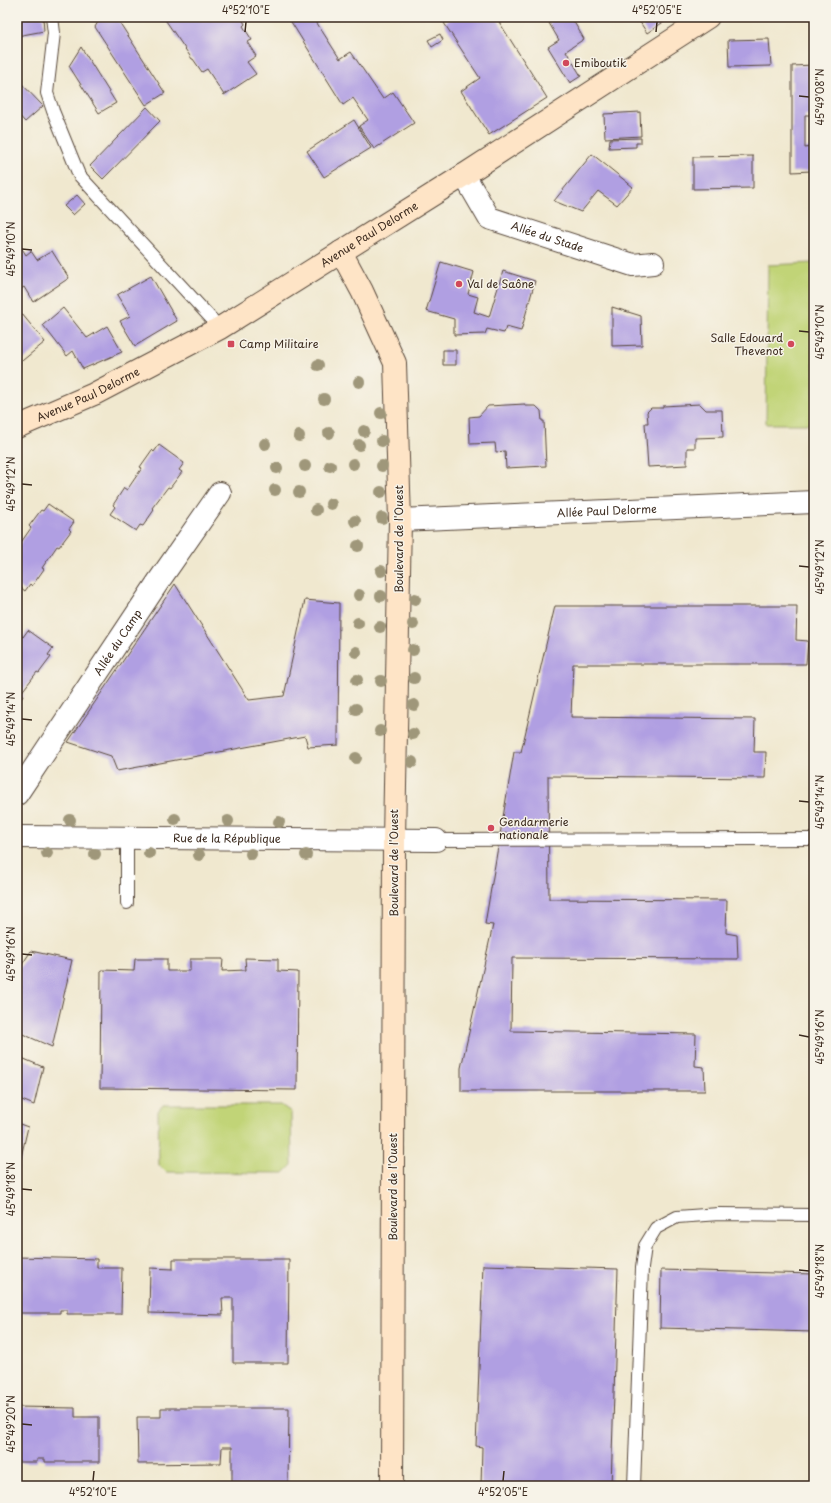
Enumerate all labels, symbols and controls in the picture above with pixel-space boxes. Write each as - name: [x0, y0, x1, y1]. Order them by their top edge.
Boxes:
- text: 4°52'10"E: [222, 2, 270, 17]
- text: 4°52'05"E: [632, 2, 682, 17]
- place label: Emiboutik: [574, 54, 627, 71]
- marker: Emiboutik: [561, 58, 571, 68]
- text: 45°49'08"N: [812, 68, 827, 125]
- street label: Avenue Paul Delorme: [317, 197, 421, 271]
- street label: Allée du Stade: [509, 217, 586, 256]
- text: 45°49'10"N: [3, 221, 18, 277]
- place label: Val de Saône: [467, 275, 534, 292]
- marker: Val de Saône: [454, 279, 464, 289]
- text: 45°49'10"N: [812, 304, 827, 360]
- place label: Salle Edouard Thevenot: [710, 329, 784, 359]
- place label: Camp Militaire: [239, 335, 319, 352]
- marker: Camp Militaire: [226, 339, 236, 349]
- marker: Salle Edouard Thevenot: [786, 339, 796, 349]
- street label: Avenue Paul Delorme: [34, 363, 143, 426]
- text: 45°49'12"N: [3, 456, 18, 511]
- street label: Boulevard de l'Ouest: [390, 485, 407, 593]
- street label: Allée Paul Delorme: [556, 500, 657, 521]
- text: 45°49'12"N: [812, 539, 827, 594]
- street label: Allée du Camp: [89, 605, 146, 679]
- text: 45°49'14"N: [3, 692, 18, 746]
- text: 45°49'14"N: [812, 775, 827, 829]
- street label: Boulevard de l'Ouest: [385, 809, 402, 917]
- place label: Gendarmerie nationale: [499, 813, 569, 843]
- marker: Gendarmerie nationale: [486, 823, 496, 833]
- street label: Rue de la République: [173, 829, 281, 847]
- text: 45°49'16"N: [3, 926, 18, 981]
- text: 45°49'16"N: [812, 1009, 827, 1064]
- street label: Boulevard de l'Ouest: [384, 1133, 401, 1241]
- text: 45°49'18"N: [3, 1162, 18, 1216]
- text: 45°49'18"N: [812, 1244, 827, 1298]
- text: 45°49'20"N: [3, 1395, 18, 1453]
- text: 4°52'10"E: [69, 1484, 117, 1499]
- text: 4°52'05"E: [478, 1484, 528, 1499]

